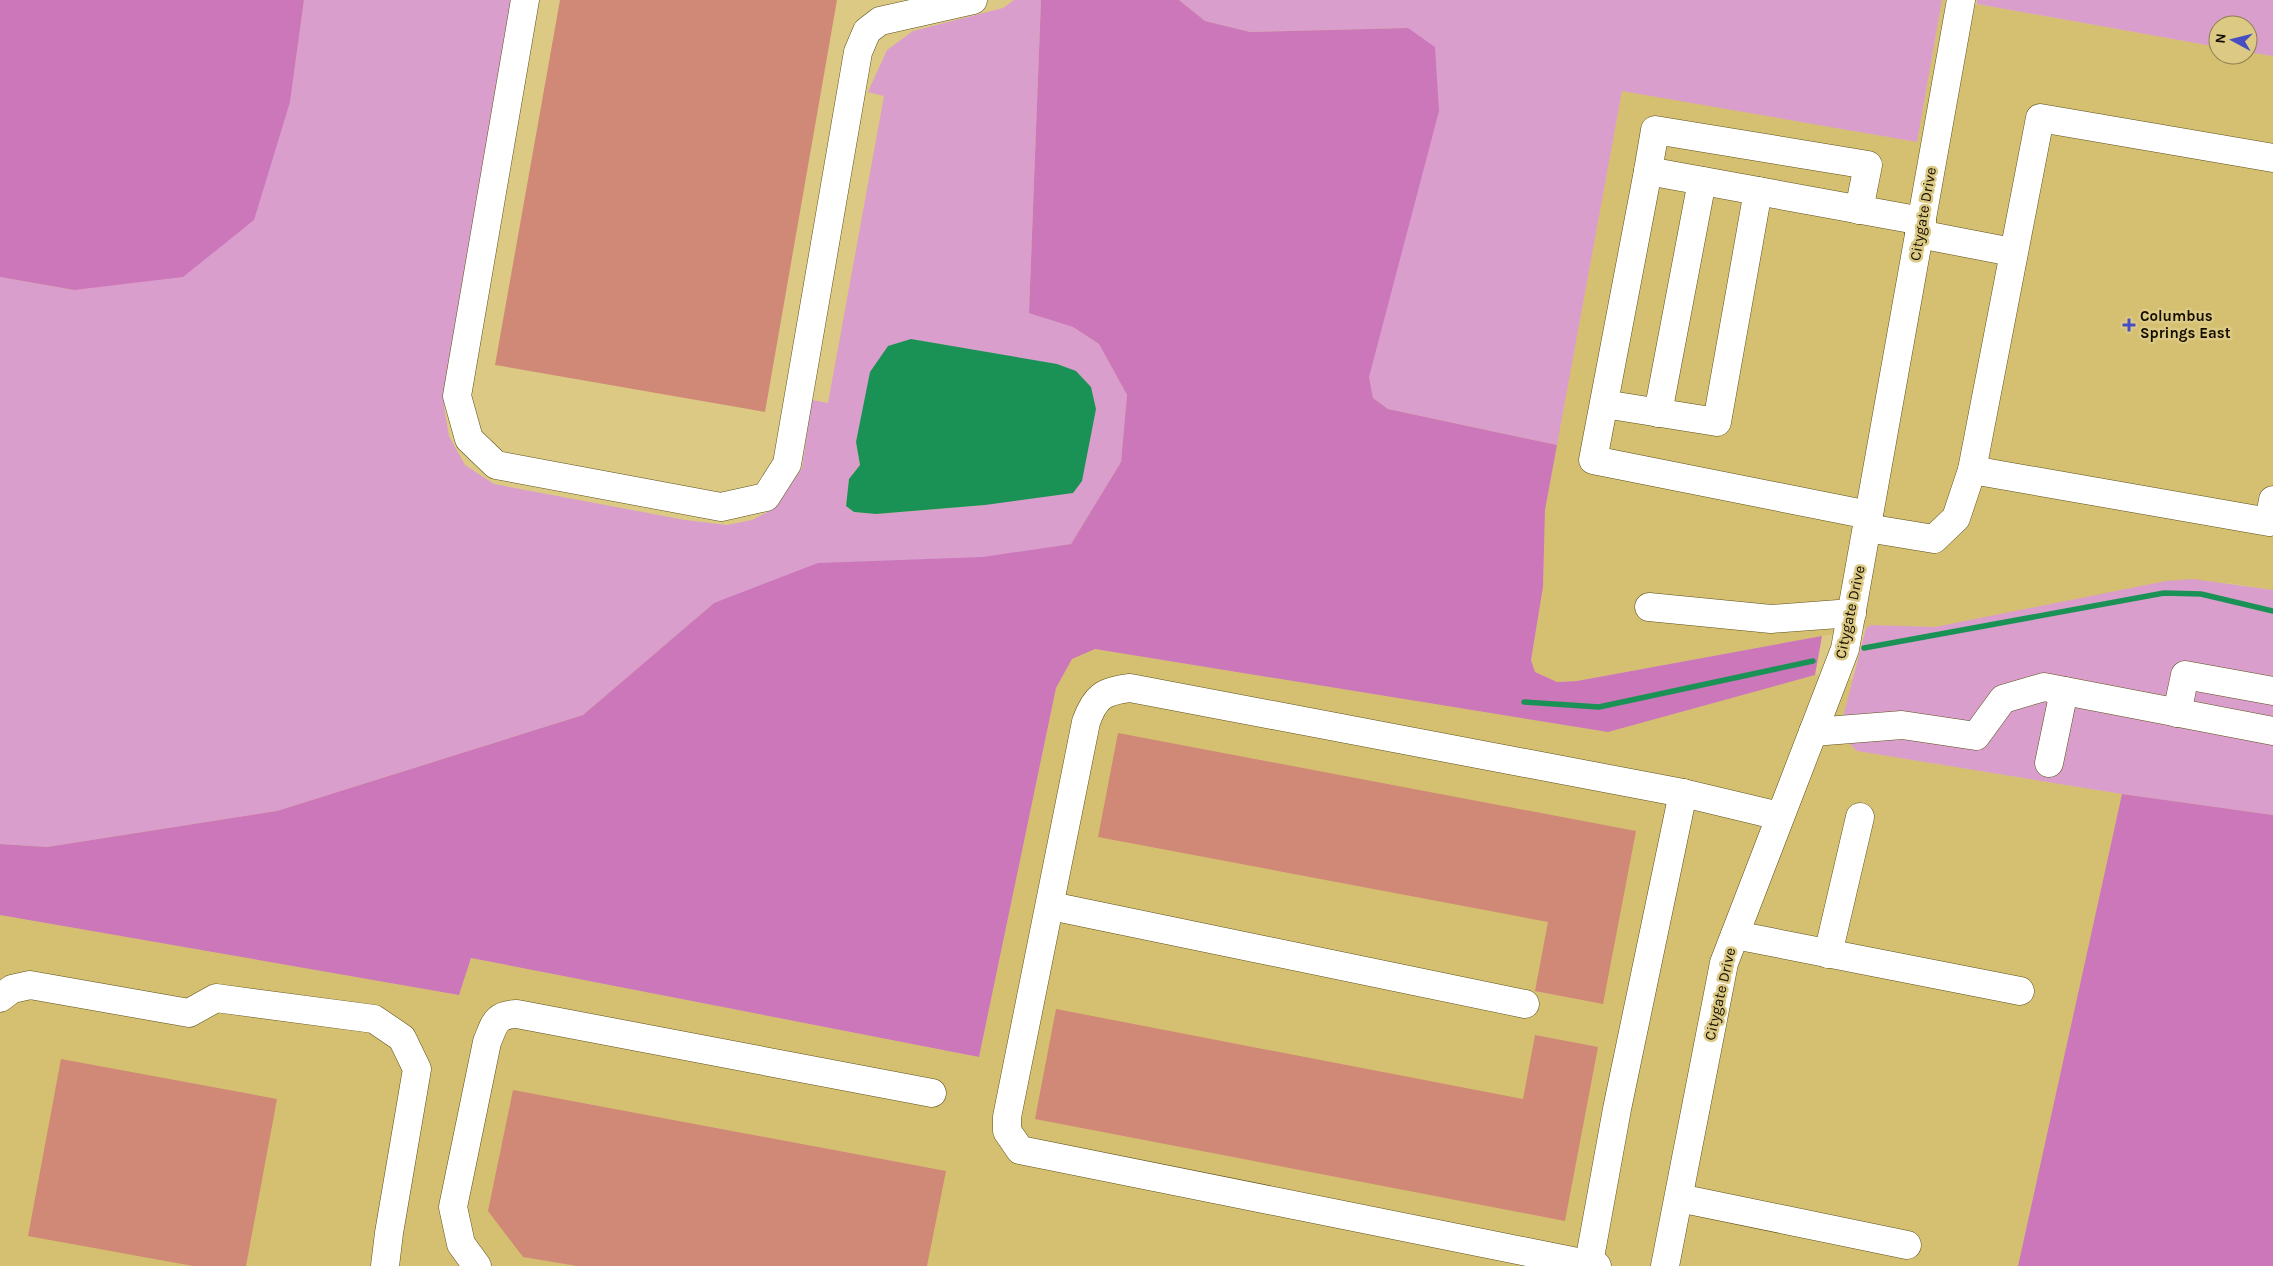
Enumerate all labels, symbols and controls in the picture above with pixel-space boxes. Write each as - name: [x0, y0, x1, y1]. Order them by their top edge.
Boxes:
- north arrow: [2208, 15, 2258, 65]
- text: N: [2212, 32, 2230, 44]
- street label: Citygate Drive: [1906, 166, 1940, 262]
- place label: Columbus Springs East: [2140, 307, 2231, 342]
- marker: Columbus Springs East: [2122, 318, 2136, 332]
- street label: Citygate Drive: [1831, 564, 1869, 660]
- street label: Citygate Drive: [1701, 946, 1739, 1042]

